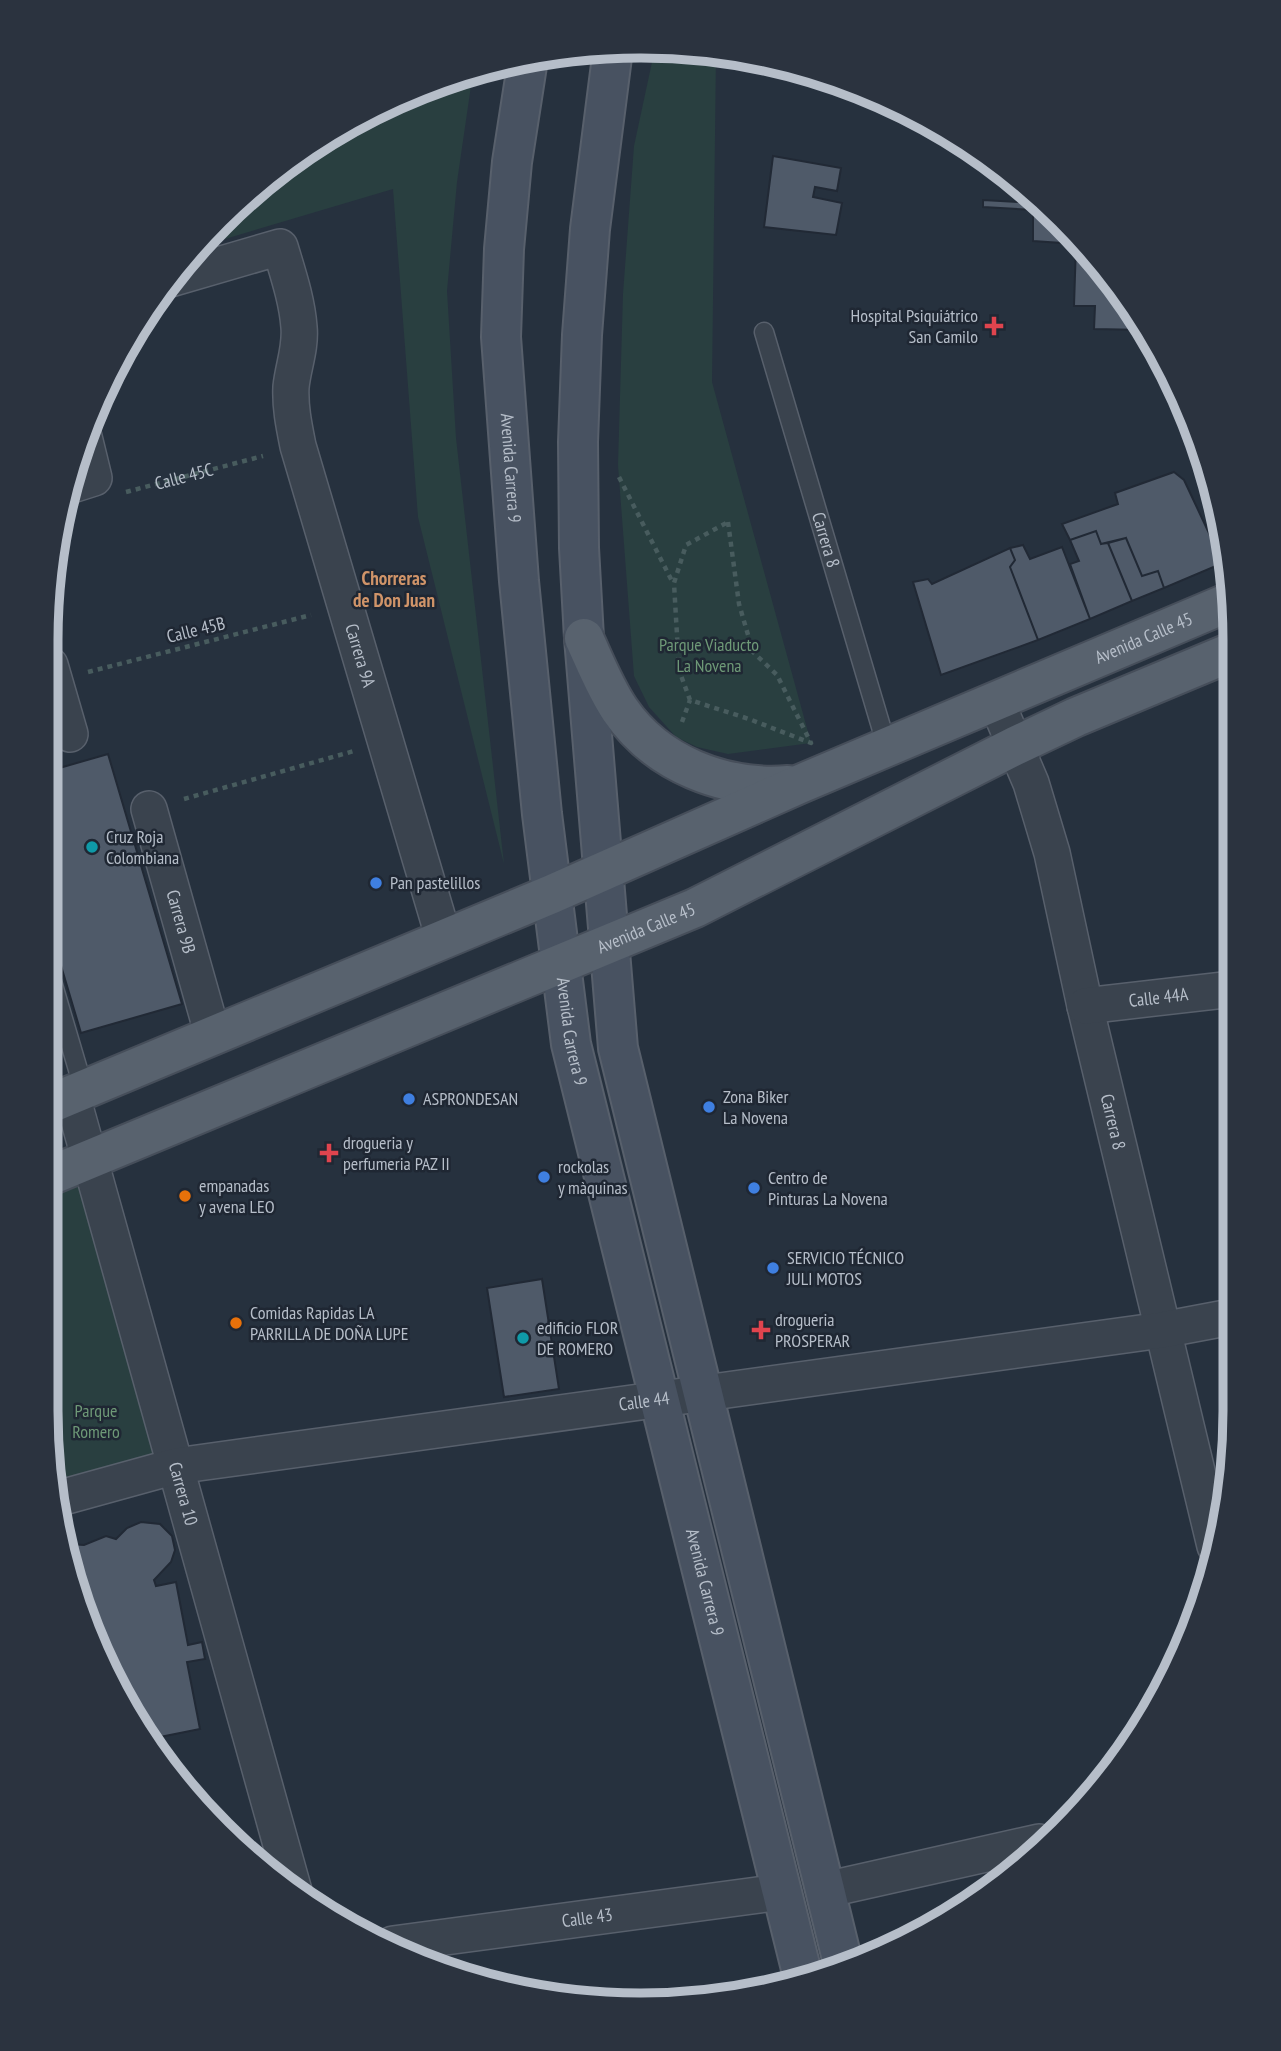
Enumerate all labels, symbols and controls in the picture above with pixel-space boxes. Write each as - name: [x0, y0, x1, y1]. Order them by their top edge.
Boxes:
- place label: Hospital Psiquiátrico San Camilo: [851, 304, 978, 348]
- marker: Hospital Psiquiátrico San Camilo: [984, 316, 1004, 336]
- street label: Avenida Carrera 9: [496, 412, 527, 523]
- street label: Calle 45C: [152, 458, 216, 495]
- street label: Carrera 8: [807, 510, 845, 570]
- district label: Chorreras de Don Juan: [353, 566, 435, 612]
- street label: Avenida Calle 45: [1091, 607, 1196, 669]
- street label: Calle 45B: [164, 611, 228, 648]
- street label: Carrera 9A: [340, 621, 381, 690]
- park label: Parque Viaducto La Novena: [659, 633, 759, 677]
- place label: Cruz Roja Colombiana: [106, 825, 179, 869]
- marker: Cruz Roja Colombiana: [84, 839, 100, 855]
- place label: Pan pastelillos: [390, 871, 480, 894]
- marker: Pan pastelillos: [368, 875, 384, 891]
- street label: Carrera 9B: [161, 887, 201, 956]
- street label: Avenida Calle 45: [594, 897, 699, 958]
- street label: Avenida Carrera 9: [552, 976, 593, 1088]
- street label: Calle 44A: [1128, 982, 1190, 1012]
- place label: Zona Biker La Novena: [723, 1085, 789, 1129]
- place label: ASPRONDESAN: [423, 1087, 518, 1110]
- marker: ASPRONDESAN: [401, 1091, 417, 1107]
- street label: Carrera 8: [1096, 1092, 1131, 1152]
- marker: Zona Biker La Novena: [701, 1099, 717, 1115]
- place label: drogueria y perfumeria PAZ II: [343, 1131, 450, 1175]
- marker: drogueria y perfumeria PAZ II: [321, 1145, 337, 1161]
- place label: rockolas y màquinas: [558, 1155, 628, 1199]
- place label: Centro de Pinturas La Novena: [768, 1166, 888, 1210]
- marker: rockolas y màquinas: [536, 1169, 552, 1185]
- place label: empanadas y avena LEO: [199, 1174, 275, 1218]
- marker: Centro de Pinturas La Novena: [746, 1180, 762, 1196]
- marker: empanadas y avena LEO: [177, 1188, 193, 1204]
- place label: SERVICIO TÉCNICO JULI MOTOS: [786, 1246, 904, 1290]
- marker: SERVICIO TÉCNICO JULI MOTOS: [765, 1260, 781, 1276]
- place label: Comidas Rapidas LA PARRILLA DE DOÑA LUPE: [250, 1301, 408, 1345]
- place label: drogueria PROSPERAR: [775, 1308, 850, 1352]
- marker: Comidas Rapidas LA PARRILLA DE DOÑA LUPE: [228, 1315, 244, 1331]
- place label: edificio FLOR DE ROMERO: [537, 1316, 619, 1360]
- marker: drogueria PROSPERAR: [753, 1322, 769, 1338]
- marker: edificio FLOR DE ROMERO: [515, 1330, 531, 1346]
- street label: Calle 44: [617, 1386, 671, 1416]
- park label: Parque Romero: [72, 1399, 120, 1443]
- street label: Carrera 10: [164, 1459, 203, 1528]
- street label: Avenida Carrera 9: [681, 1526, 730, 1638]
- street label: Calle 43: [560, 1903, 614, 1932]

